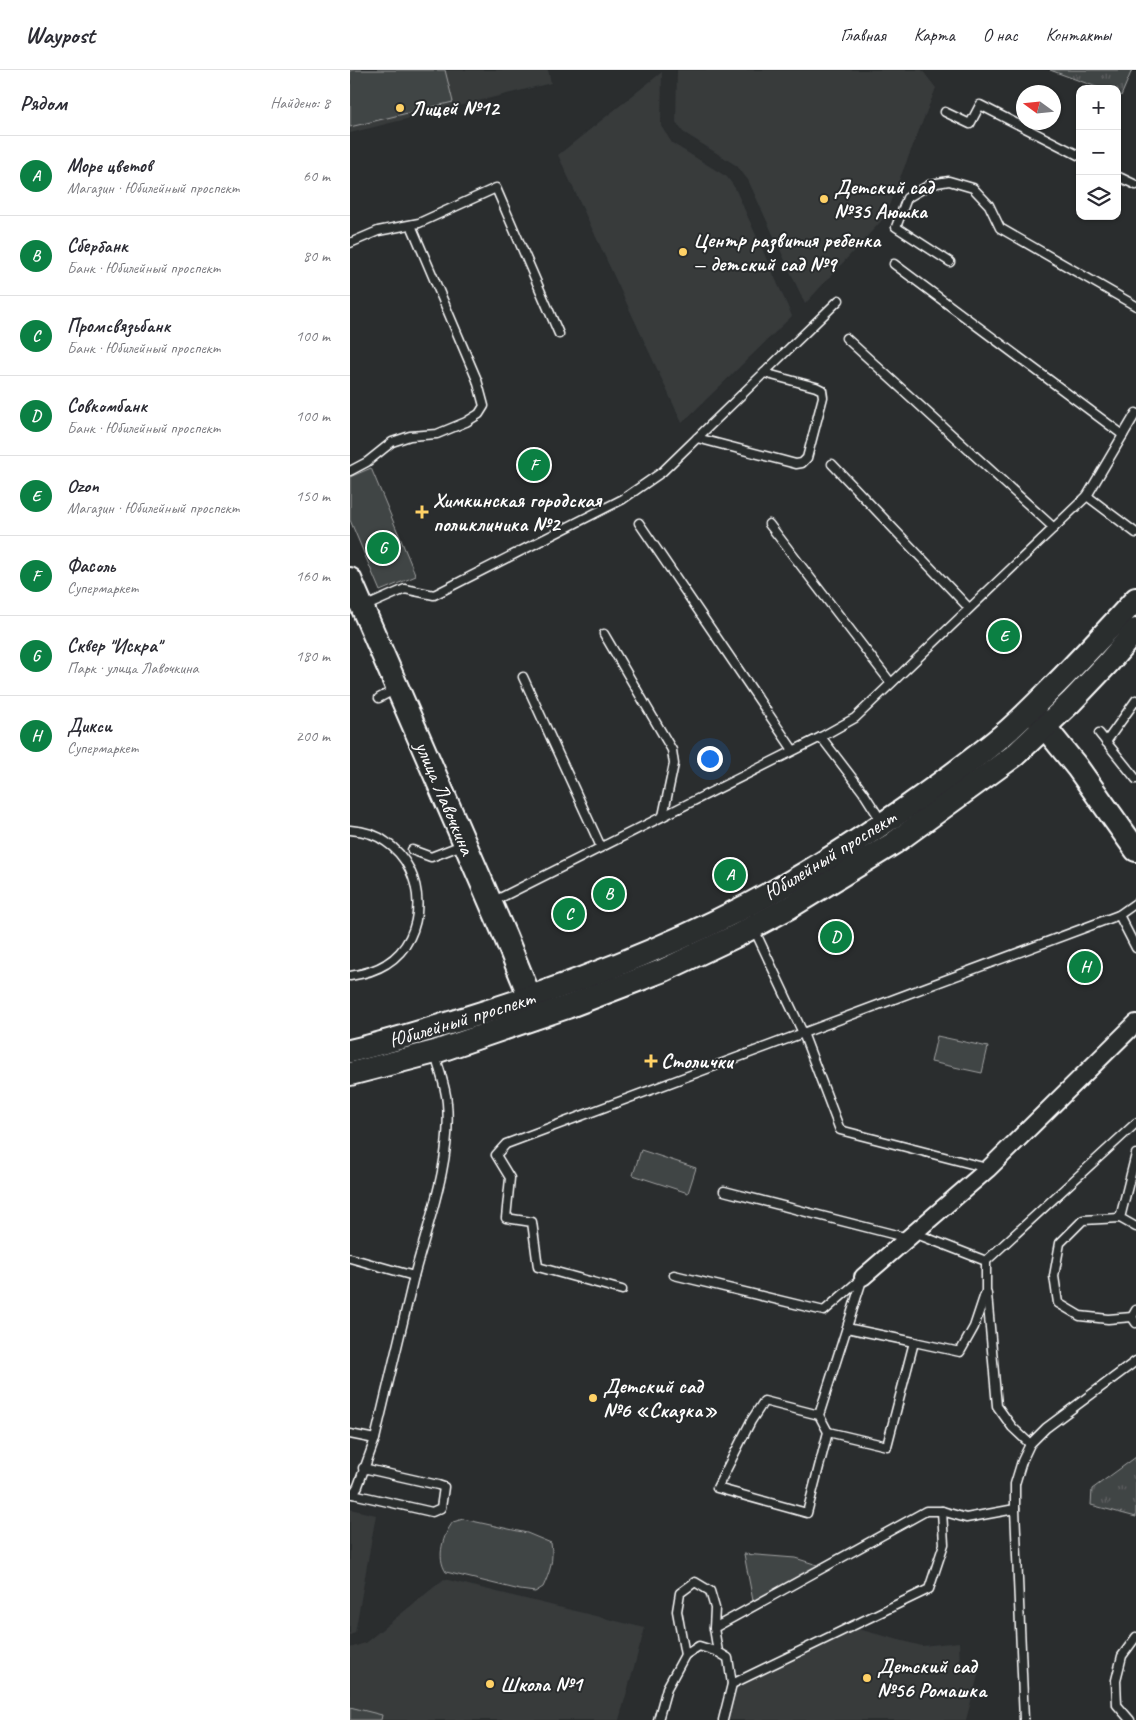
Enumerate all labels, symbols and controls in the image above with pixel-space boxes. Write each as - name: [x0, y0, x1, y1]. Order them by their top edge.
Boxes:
- text: Waypost: [25, 20, 95, 50]
- text: Главная: [841, 24, 886, 46]
- text: Карта: [914, 24, 955, 46]
- text: О нас: [983, 24, 1018, 46]
- text: Контакты: [1046, 24, 1111, 46]
- north arrow: [1016, 85, 1061, 130]
- map controls: [1076, 85, 1121, 220]
- button: +: [1076, 85, 1121, 130]
- text: Рядом: [20, 90, 67, 116]
- text: Найдено: 8: [270, 93, 330, 113]
- place label: Лицей №12: [410, 95, 501, 121]
- marker: Лицей №12: [394, 102, 406, 114]
- button: −: [1076, 130, 1121, 175]
- text: Море цветов: [67, 154, 152, 178]
- text: A: [32, 166, 40, 186]
- text: 60 m: [303, 166, 330, 186]
- place label: Детский сад №35 Аюшка: [834, 174, 936, 224]
- button: layers: [1076, 175, 1121, 220]
- text: Магазин · Юбилейный проспект: [67, 178, 240, 198]
- marker: Детский сад №35 Аюшка: [818, 193, 830, 205]
- place label: Центр развития ребенка — детский сад №9: [693, 227, 882, 277]
- text: Сбербанк: [67, 234, 128, 258]
- text: B: [32, 246, 40, 266]
- text: 80 m: [303, 246, 330, 266]
- marker: Центр развития ребенка — детский сад №9: [677, 246, 689, 258]
- text: Банк · Юбилейный проспект: [67, 258, 220, 278]
- text: Промсвязьбанк: [67, 314, 171, 338]
- text: C: [32, 326, 40, 346]
- text: 100 m: [296, 326, 330, 346]
- text: Банк · Юбилейный проспект: [67, 338, 220, 358]
- text: Совкомбанк: [67, 394, 147, 418]
- text: D: [31, 406, 41, 426]
- text: 100 m: [296, 406, 330, 426]
- text: Банк · Юбилейный проспект: [67, 418, 220, 438]
- pin: F: [518, 446, 550, 484]
- text: Ozon: [67, 474, 99, 498]
- text: E: [32, 486, 40, 506]
- text: 150 m: [296, 486, 330, 506]
- place label: Химкинская городская поликлиника №2: [433, 487, 603, 537]
- text: Магазин · Юбилейный проспект: [67, 498, 240, 518]
- marker: Химкинская городская поликлиника №2: [415, 505, 429, 519]
- pin: G: [367, 529, 399, 567]
- text: Фасоль: [67, 554, 115, 578]
- text: F: [32, 566, 40, 586]
- text: 160 m: [296, 566, 330, 586]
- text: Супермаркет: [67, 578, 138, 598]
- pin: E: [988, 617, 1020, 655]
- text: Сквер "Искра": [67, 634, 161, 658]
- text: G: [32, 646, 40, 666]
- text: 180 m: [296, 646, 330, 666]
- text: Парк · улица Лавочкина: [67, 658, 199, 678]
- text: Дикси: [67, 714, 112, 738]
- text: H: [31, 726, 41, 746]
- text: 200 m: [296, 726, 330, 746]
- street label: улица Лавочкина: [409, 735, 481, 860]
- text: Супермаркет: [67, 738, 138, 758]
- your location: [697, 746, 723, 772]
- street label: Юбилейный проспект: [759, 803, 902, 906]
- pin: A: [714, 856, 746, 894]
- pin: B: [593, 875, 625, 913]
- pin: C: [553, 895, 585, 933]
- pin: D: [820, 918, 852, 956]
- pin: H: [1069, 948, 1101, 986]
- street label: Юбилейный проспект: [386, 984, 539, 1054]
- place label: Столички: [661, 1048, 734, 1074]
- marker: Столички: [645, 1055, 657, 1067]
- place label: Детский сад №6 «Сказка»: [603, 1373, 717, 1424]
- marker: Детский сад №6 «Сказка»: [587, 1392, 599, 1404]
- place label: Детский сад №56 Ромашка: [877, 1653, 988, 1703]
- place label: Школа №1: [500, 1671, 585, 1697]
- marker: Детский сад №56 Ромашка: [861, 1672, 873, 1684]
- marker: Школа №1: [484, 1678, 496, 1690]

